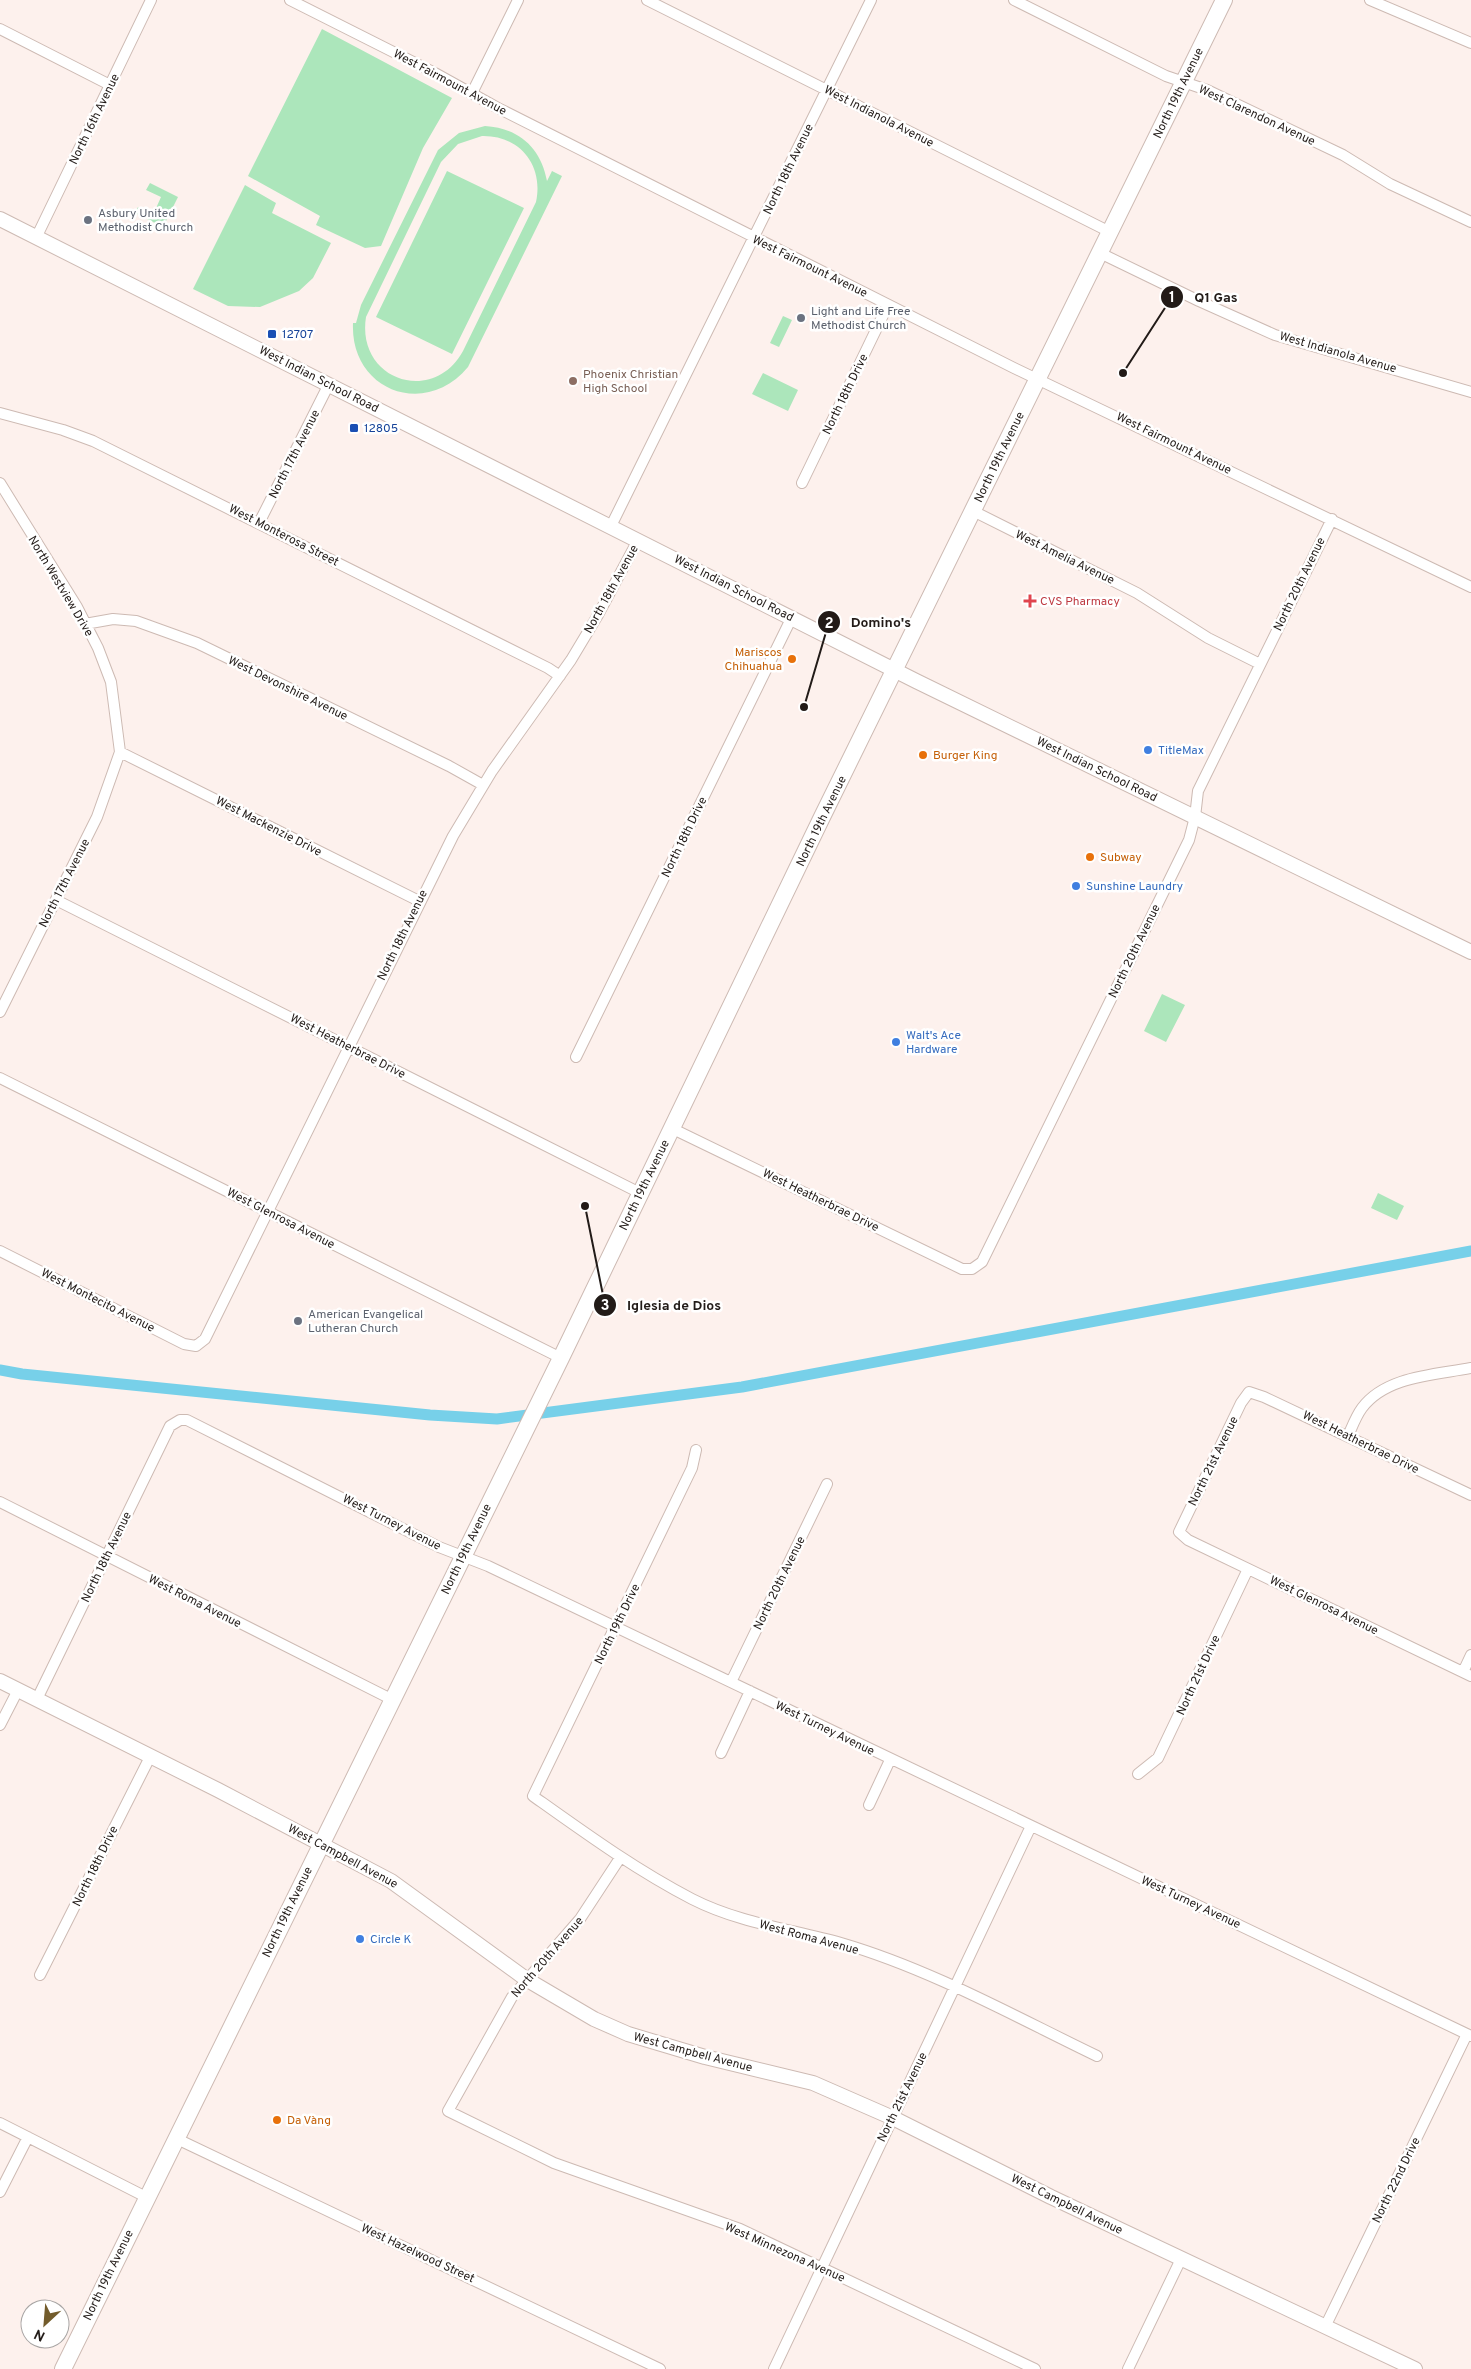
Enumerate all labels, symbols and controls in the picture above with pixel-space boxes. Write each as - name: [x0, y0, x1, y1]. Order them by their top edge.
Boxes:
- street label: North 19th Avenue: [1150, 45, 1208, 141]
- street label: West Fairmount Avenue: [390, 46, 509, 120]
- street label: North 16th Avenue: [66, 71, 124, 167]
- street label: West Indianola Avenue: [821, 82, 936, 152]
- street label: West Clarendon Avenue: [1196, 82, 1317, 150]
- street label: North 18th Avenue: [760, 121, 818, 217]
- place label: Asbury United Methodist Church: [98, 206, 193, 236]
- marker: Asbury United Methodist Church: [82, 214, 94, 226]
- street label: West Fairmount Avenue: [749, 232, 870, 302]
- callout: Q1 Gas: [1159, 282, 1248, 311]
- text: 1: [1169, 289, 1175, 308]
- text: Q1 Gas: [1194, 290, 1238, 307]
- place label: Light and Life Free Methodist Church: [811, 304, 910, 334]
- marker: Light and Life Free Methodist Church: [795, 312, 807, 324]
- place label: 12707: [282, 327, 313, 343]
- marker: 12707: [266, 328, 278, 340]
- street label: West Indianola Avenue: [1277, 329, 1398, 377]
- street label: West Indian School Road: [256, 343, 381, 417]
- street label: North 18th Drive: [819, 351, 872, 437]
- place label: Phoenix Christian High School: [583, 367, 678, 397]
- marker: Phoenix Christian High School: [567, 375, 579, 387]
- street label: North 17th Avenue: [266, 407, 324, 502]
- street label: North 19th Avenue: [971, 409, 1029, 505]
- street label: West Fairmount Avenue: [1113, 409, 1234, 479]
- place label: 12805: [364, 421, 398, 437]
- marker: 12805: [348, 422, 360, 434]
- street label: West Monterosa Street: [226, 501, 341, 571]
- street label: West Amelia Avenue: [1012, 527, 1117, 589]
- street label: North Westview Drive: [24, 533, 97, 640]
- street label: North 20th Avenue: [1270, 535, 1330, 634]
- street label: North 18th Avenue: [581, 542, 643, 637]
- street label: West Indian School Road: [671, 552, 796, 626]
- place label: CVS Pharmacy: [1040, 594, 1120, 610]
- marker: CVS Pharmacy: [1024, 595, 1036, 607]
- callout: Domino's: [816, 608, 921, 637]
- text: 2: [824, 615, 834, 634]
- text: Domino's: [851, 615, 911, 632]
- place label: Mariscos Chihuahua: [725, 645, 782, 675]
- street label: West Devonshire Avenue: [225, 653, 350, 725]
- marker: Mariscos Chihuahua: [786, 653, 798, 665]
- street label: West Indian School Road: [1034, 734, 1160, 806]
- place label: TitleMax: [1158, 743, 1204, 759]
- marker: TitleMax: [1142, 744, 1154, 756]
- place label: Burger King: [933, 748, 998, 764]
- marker: Burger King: [917, 749, 929, 761]
- street label: North 19th Avenue: [793, 773, 851, 869]
- street label: West Mackenzie Drive: [213, 793, 324, 861]
- street label: North 18th Drive: [658, 794, 711, 880]
- street label: North 17th Avenue: [36, 836, 94, 931]
- place label: Subway: [1100, 850, 1142, 866]
- marker: Subway: [1084, 851, 1096, 863]
- place label: Sunshine Laundry: [1086, 879, 1183, 895]
- marker: Sunshine Laundry: [1070, 880, 1082, 892]
- street label: North 18th Avenue: [374, 887, 432, 983]
- street label: North 20th Avenue: [1105, 902, 1165, 1001]
- street label: West Heatherbrae Drive: [287, 1011, 408, 1083]
- place label: Walt's Ace Hardware: [906, 1028, 961, 1058]
- marker: Walt's Ace Hardware: [890, 1036, 902, 1048]
- street label: North 19th Avenue: [616, 1137, 674, 1233]
- street label: West Heatherbrae Drive: [760, 1166, 881, 1236]
- street label: West Glenrosa Avenue: [224, 1185, 337, 1253]
- street label: West Montecito Avenue: [38, 1265, 157, 1337]
- callout: Iglesia de Dios: [592, 1290, 731, 1319]
- text: 3: [601, 1297, 610, 1316]
- text: Iglesia de Dios: [627, 1298, 721, 1315]
- place label: American Evangelical Lutheran Church: [308, 1307, 423, 1337]
- marker: American Evangelical Lutheran Church: [292, 1315, 304, 1327]
- street label: West Heatherbrae Drive: [1300, 1408, 1421, 1478]
- street label: North 21st Avenue: [1185, 1414, 1243, 1509]
- street label: West Turney Avenue: [340, 1491, 444, 1555]
- street label: North 19th Avenue: [438, 1501, 496, 1597]
- street label: North 18th Avenue: [78, 1509, 136, 1605]
- street label: North 20th Avenue: [750, 1534, 810, 1633]
- street label: West Roma Avenue: [145, 1572, 244, 1632]
- street label: West Glenrosa Avenue: [1267, 1573, 1381, 1639]
- street label: North 19th Drive: [591, 1581, 644, 1667]
- street label: North 21st Drive: [1173, 1633, 1224, 1718]
- street label: West Turney Avenue: [772, 1698, 877, 1760]
- street label: West Campbell Avenue: [285, 1821, 400, 1893]
- street label: North 18th Drive: [69, 1823, 122, 1909]
- street label: North 19th Avenue: [259, 1864, 317, 1960]
- street label: West Turney Avenue: [1138, 1873, 1243, 1933]
- street label: North 20th Avenue: [508, 1914, 587, 2002]
- street label: West Roma Avenue: [757, 1917, 860, 1959]
- place label: Circle K: [370, 1932, 412, 1948]
- marker: Circle K: [354, 1933, 366, 1945]
- street label: West Campbell Avenue: [632, 2029, 754, 2077]
- street label: North 21st Avenue: [874, 2050, 932, 2145]
- place label: Da Vàng: [287, 2113, 331, 2129]
- marker: Da Vàng: [271, 2114, 283, 2126]
- street label: North 22nd Drive: [1369, 2135, 1425, 2226]
- street label: West Campbell Avenue: [1008, 2171, 1125, 2239]
- street label: West Minnezona Avenue: [722, 2219, 847, 2287]
- street label: West Hazelwood Street: [358, 2220, 477, 2287]
- street label: North 19th Avenue: [80, 2227, 138, 2323]
- north arrow: [20, 2299, 70, 2349]
- text: N: [32, 2324, 48, 2344]

